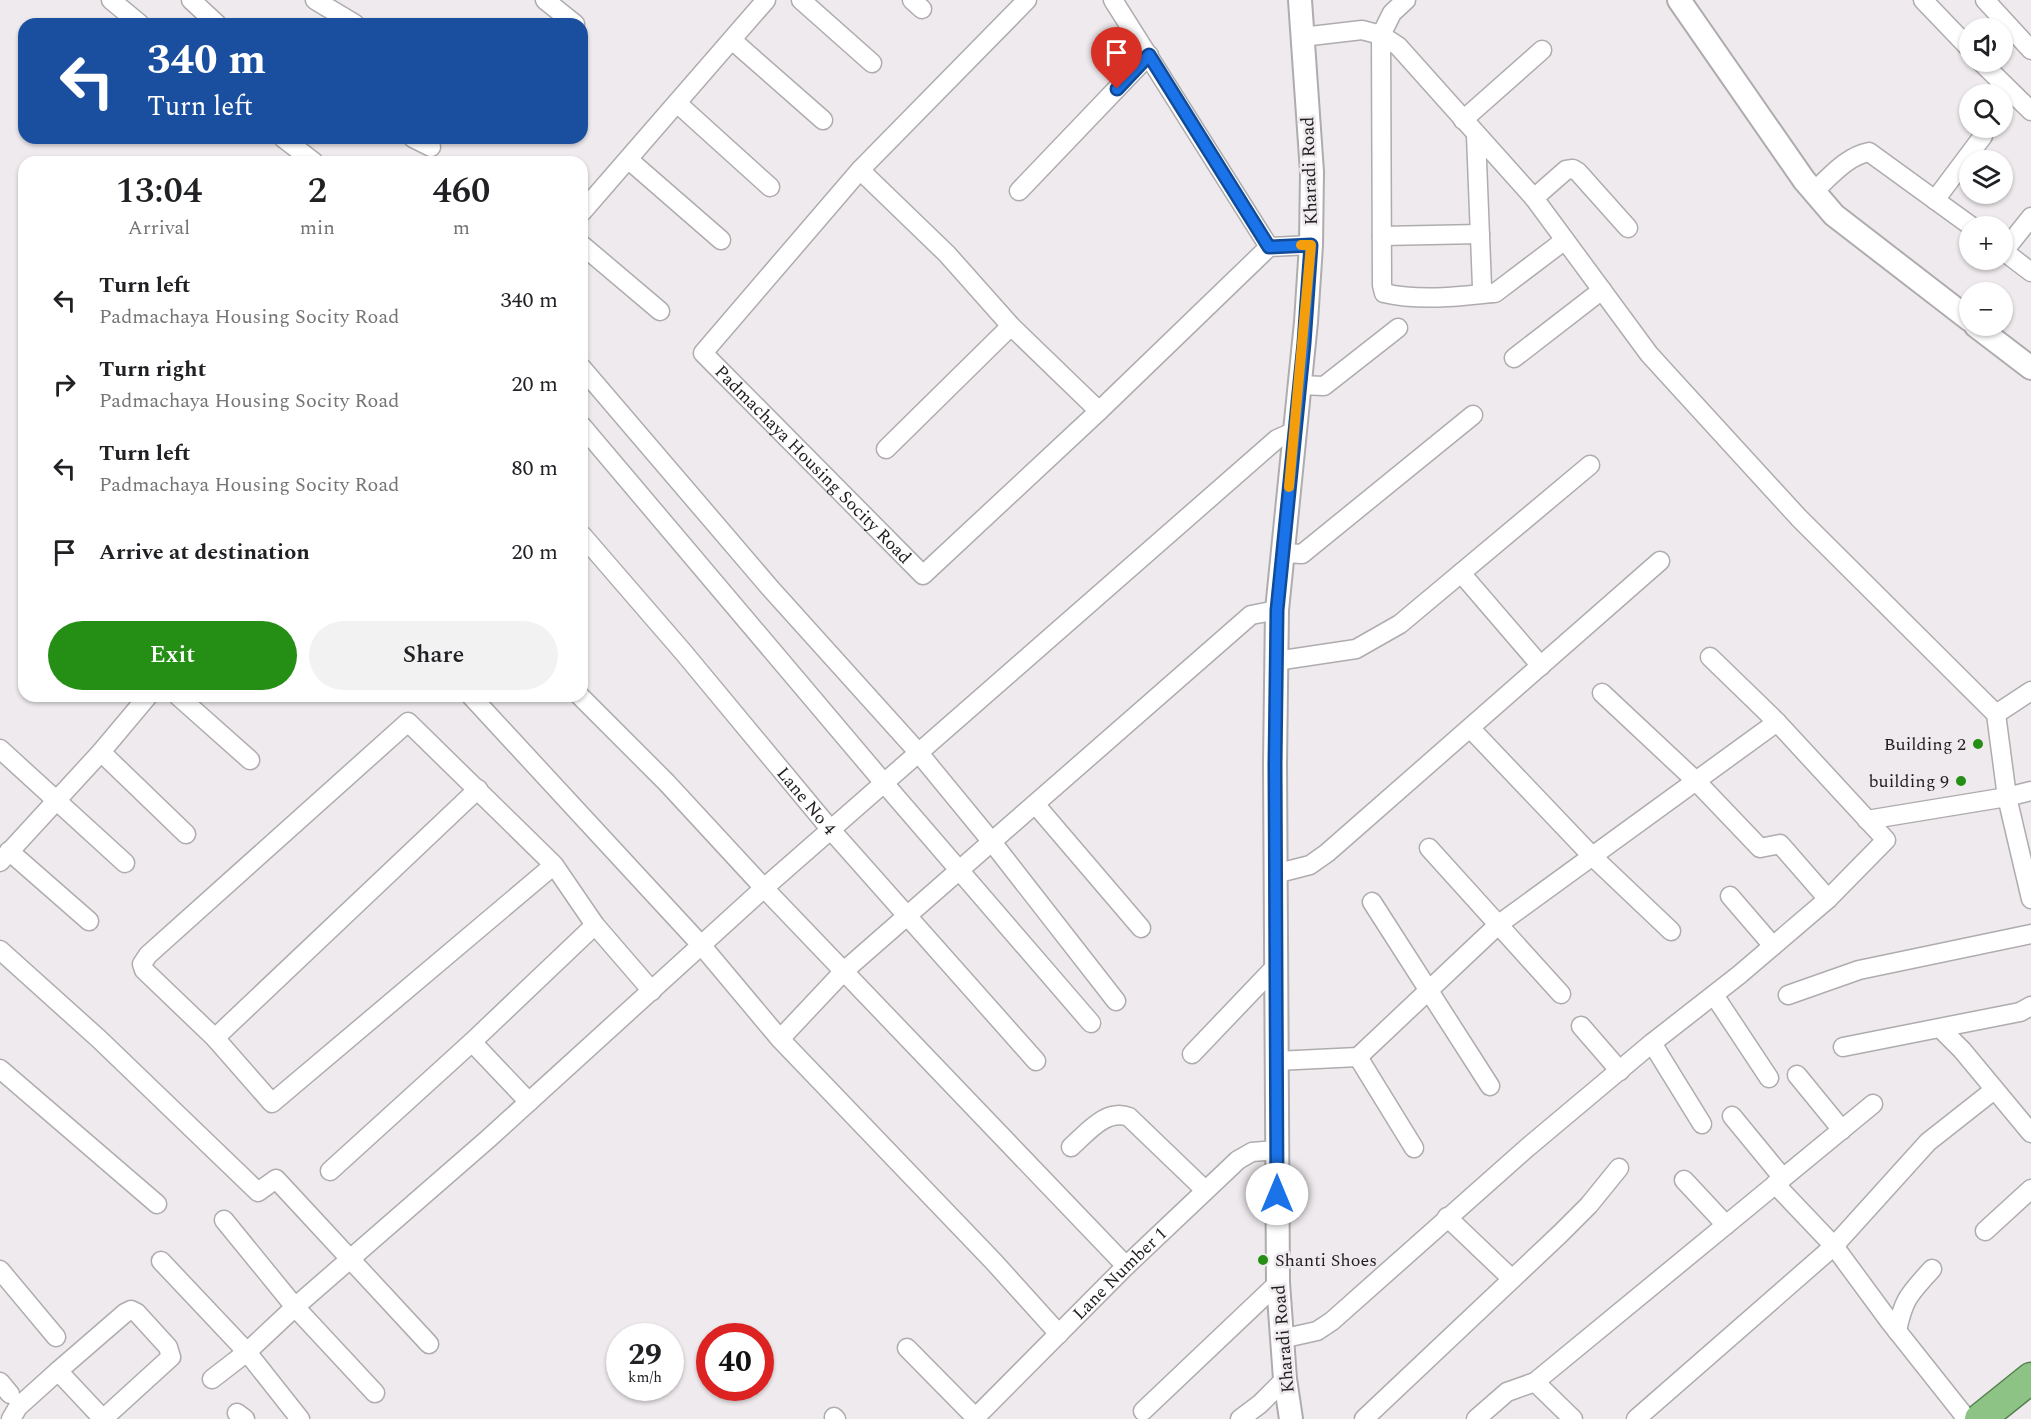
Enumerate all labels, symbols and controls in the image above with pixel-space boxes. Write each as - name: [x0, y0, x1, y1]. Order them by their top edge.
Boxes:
- map controls: [1959, 18, 2013, 336]
- button: sound: [1959, 18, 2013, 72]
- pin: [1091, 27, 1142, 89]
- text: 340 m: [147, 29, 266, 92]
- icon: arrive: [1100, 36, 1133, 69]
- icon: left: [48, 42, 126, 120]
- button: search: [1959, 84, 2013, 138]
- text: Turn left: [147, 86, 253, 128]
- street label: Kharadi Road: [1294, 116, 1325, 226]
- button: layers: [1959, 150, 2013, 204]
- text: 13:04: [116, 164, 202, 219]
- text: 2: [308, 164, 327, 219]
- text: 460: [432, 164, 490, 219]
- text: Arrival: [128, 213, 190, 243]
- text: min: [300, 213, 335, 243]
- text: m: [453, 213, 470, 243]
- button: +: [1959, 216, 2013, 270]
- text: Turn left: [99, 269, 191, 302]
- button: −: [1959, 282, 2013, 336]
- icon: left: [48, 284, 81, 317]
- text: 340 m: [501, 284, 558, 317]
- text: Padmachaya Housing Socity Road: [99, 302, 399, 332]
- text: Turn right: [99, 353, 206, 386]
- street label: Padmachaya Housing Socity Road: [708, 359, 918, 570]
- icon: right: [48, 368, 81, 401]
- text: 20 m: [512, 368, 558, 401]
- text: Padmachaya Housing Socity Road: [99, 386, 399, 416]
- text: Turn left: [99, 437, 191, 470]
- icon: left: [48, 452, 81, 485]
- text: 80 m: [512, 452, 558, 485]
- text: Padmachaya Housing Socity Road: [99, 470, 399, 500]
- icon: arrive: [48, 536, 81, 569]
- text: Arrive at destination: [99, 536, 310, 569]
- text: 20 m: [512, 536, 558, 569]
- button: Exit: [48, 621, 297, 690]
- button: Share: [309, 621, 558, 690]
- place label: Building 2: [1884, 731, 1966, 758]
- marker: Building 2: [1971, 737, 1985, 751]
- street label: Lane No 4: [770, 761, 843, 841]
- place label: building 9: [1868, 768, 1949, 795]
- marker: building 9: [1954, 774, 1968, 788]
- position arrow: [1245, 1162, 1309, 1226]
- street label: Lane Number 1: [1067, 1221, 1173, 1326]
- place label: Shanti Shoes: [1275, 1247, 1377, 1274]
- marker: Shanti Shoes: [1256, 1253, 1270, 1267]
- street label: Kharadi Road: [1265, 1284, 1302, 1394]
- speed limit sign: 40: [696, 1323, 774, 1401]
- text: 29: [628, 1332, 662, 1378]
- text: km/h: [628, 1366, 662, 1389]

